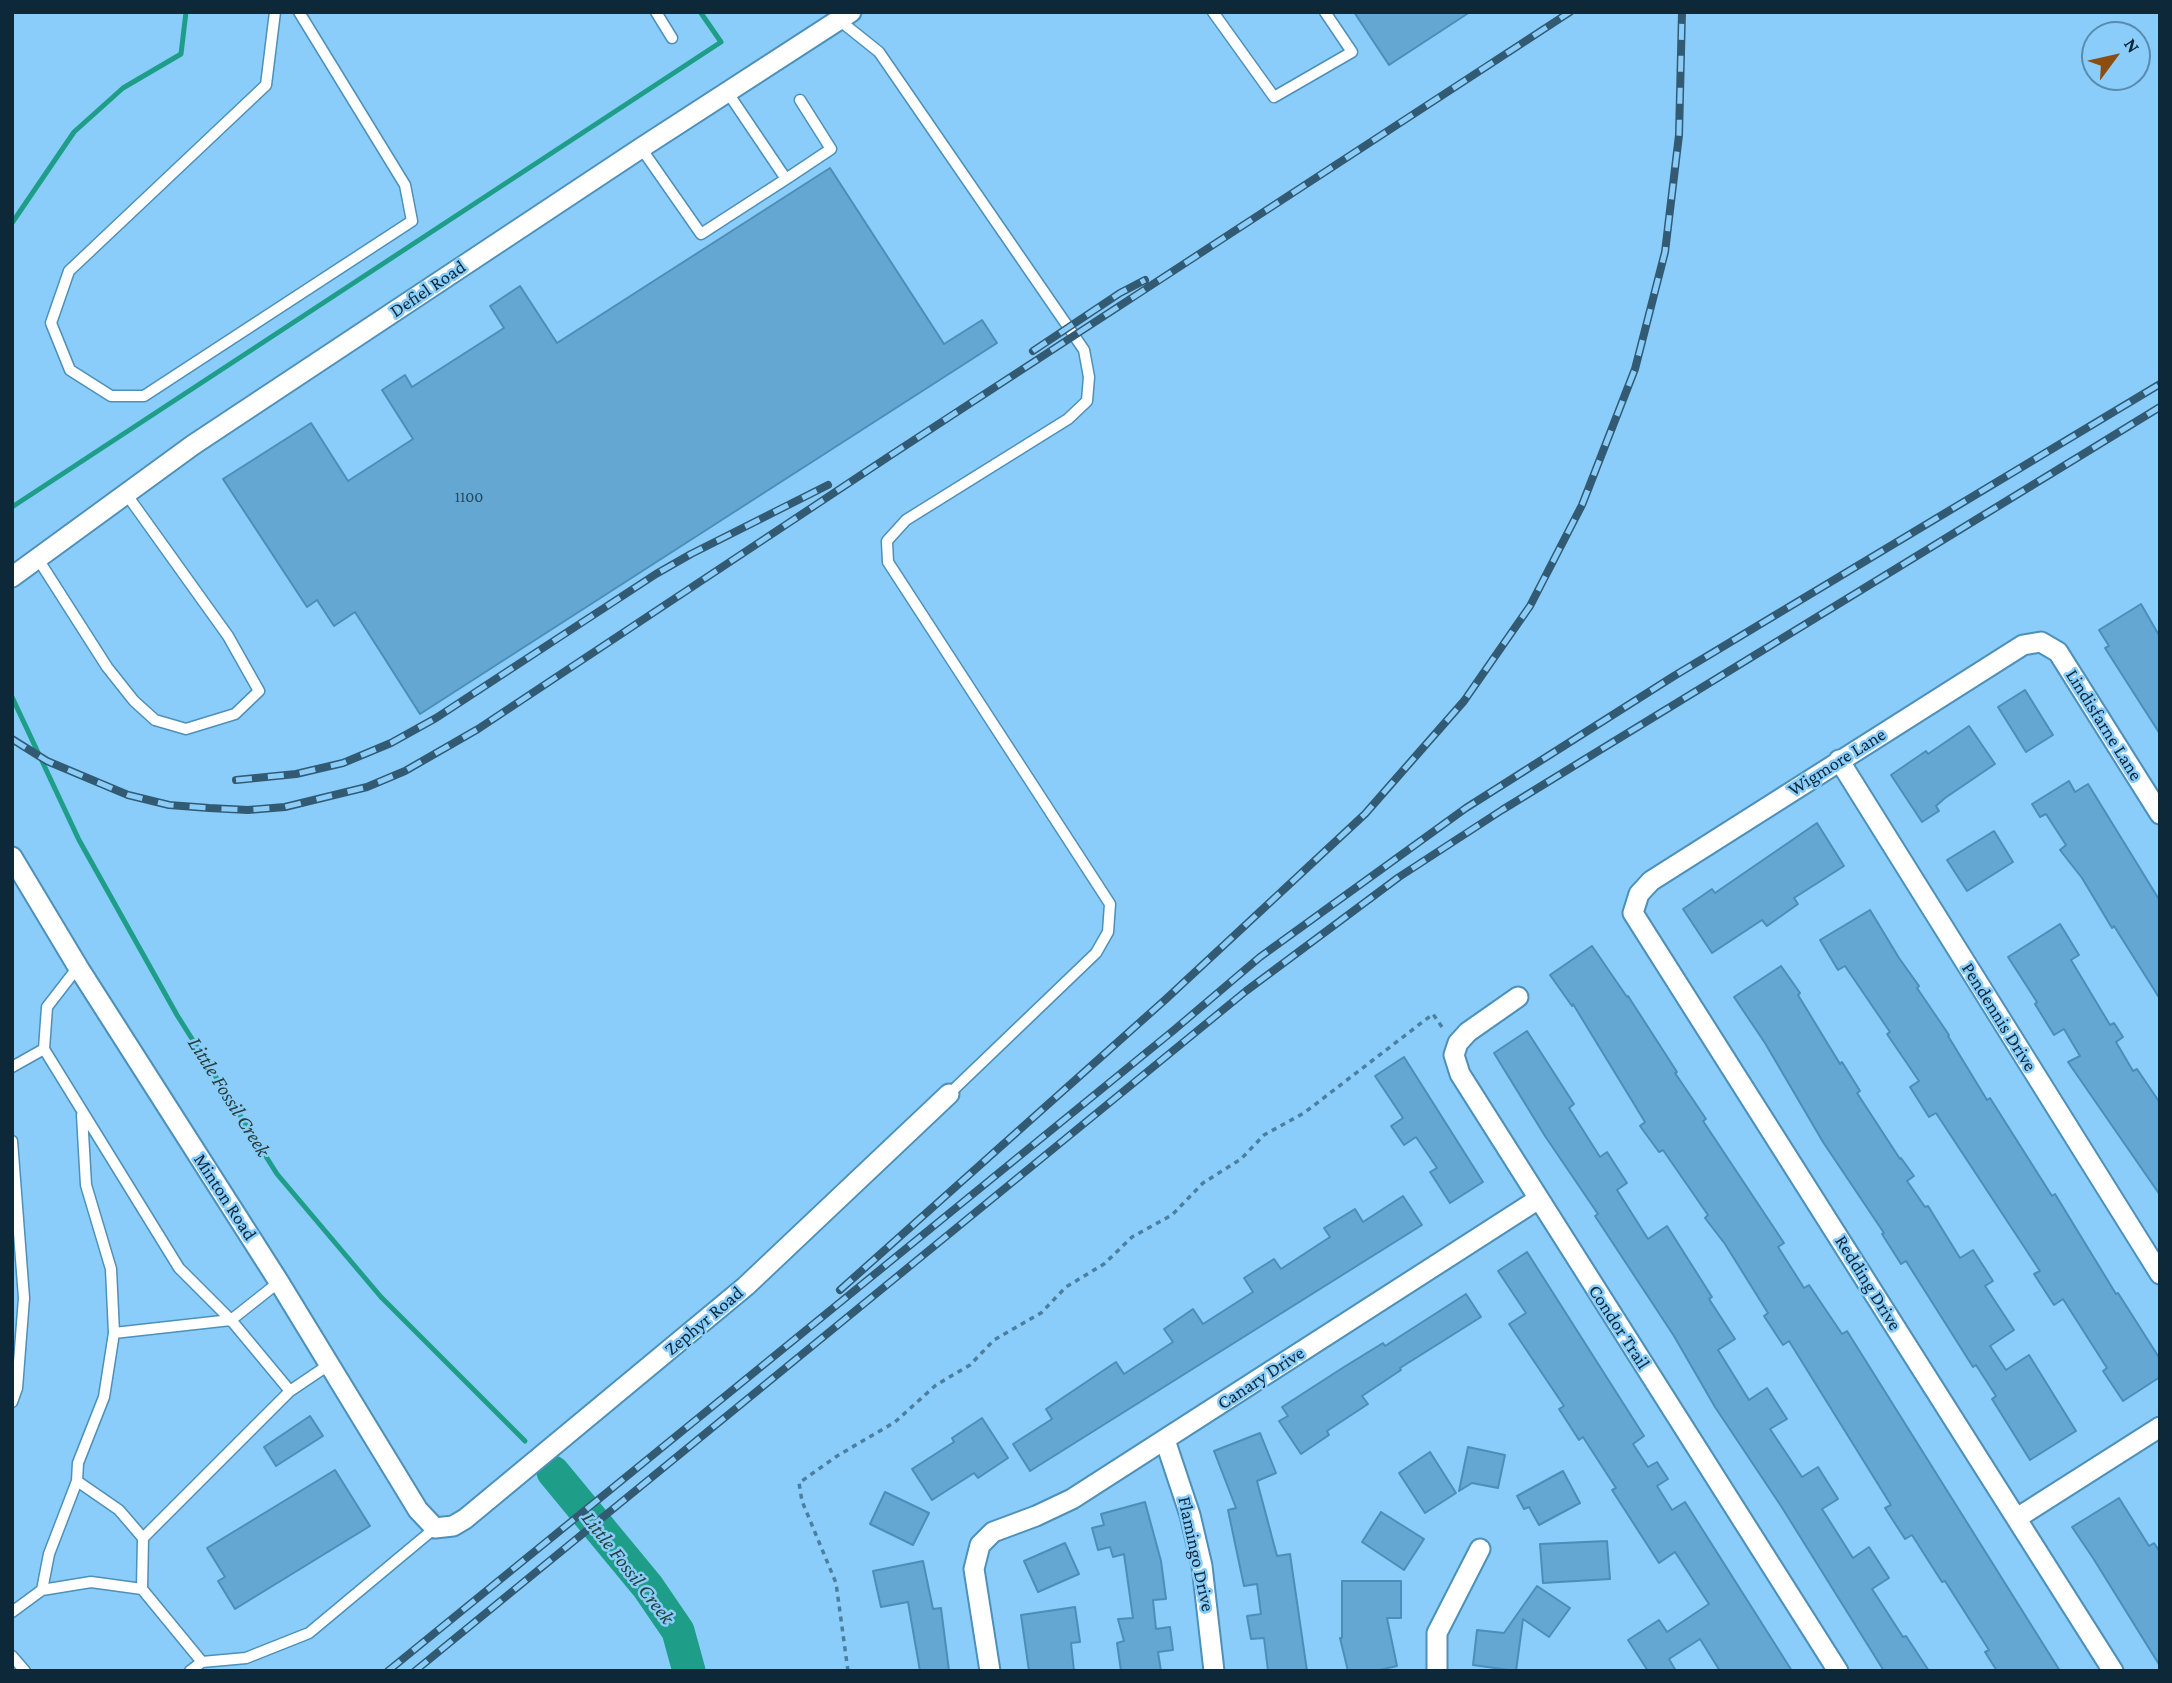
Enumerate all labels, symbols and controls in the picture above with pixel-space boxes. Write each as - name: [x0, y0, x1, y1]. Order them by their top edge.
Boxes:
- north arrow: [2081, 21, 2151, 91]
- text: N: [2120, 34, 2145, 57]
- street label: Defiel Road: [386, 255, 470, 323]
- house number: 1100: [455, 487, 483, 507]
- street label: Lindisfarne Lane: [2061, 665, 2147, 785]
- street label: Wigmore Lane: [1784, 723, 1890, 801]
- street label: Pendennis Drive: [1957, 958, 2041, 1076]
- water label: Little Fossil Creek: [182, 1032, 276, 1162]
- street label: Minton Road: [189, 1149, 261, 1245]
- street label: Redding Drive: [1830, 1231, 1906, 1335]
- street label: Zephyr Road: [660, 1281, 748, 1361]
- street label: Condor Trail: [1583, 1281, 1655, 1373]
- street label: Canary Drive: [1213, 1341, 1309, 1415]
- street label: Flamingo Drive: [1173, 1494, 1219, 1614]
- water label: Little Fossil Creek: [576, 1506, 680, 1630]

